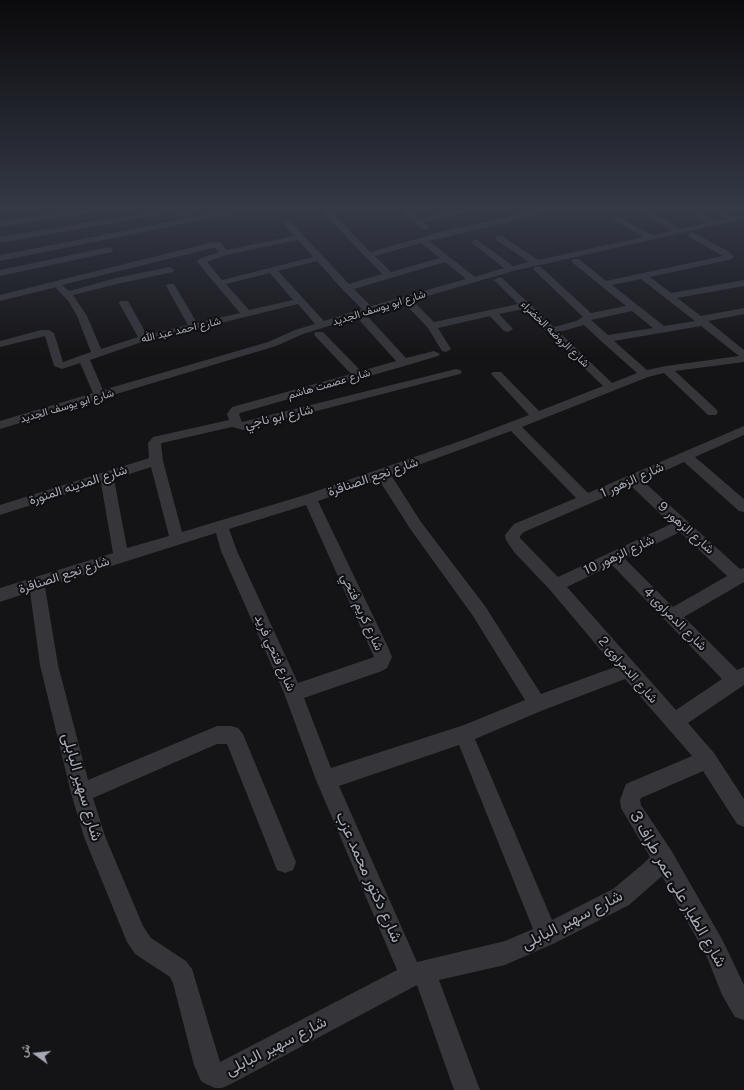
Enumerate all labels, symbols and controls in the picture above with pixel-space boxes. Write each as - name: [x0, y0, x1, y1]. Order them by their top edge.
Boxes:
- street label: شارع ابو يوسف الجديد: [331, 288, 427, 328]
- street label: شارع الروضه الخضراء: [518, 298, 592, 370]
- street label: شارع احمد عبد الله: [140, 314, 222, 346]
- street label: شارع عصمت هاشم: [286, 366, 372, 402]
- street label: شارع ابو يوسف الجديد: [19, 386, 115, 426]
- street label: شارع ابو ناجي: [243, 402, 315, 432]
- street label: شارع نجع الصناقرة: [326, 454, 420, 500]
- street label: شارع الزهور 1: [598, 459, 666, 501]
- street label: شارع المدينه المنورة: [27, 462, 129, 508]
- street label: شارع الزهور 9: [655, 499, 717, 557]
- street label: شارع الزهور 10: [581, 532, 657, 578]
- street label: شارع نجع الصناقرة: [17, 553, 111, 597]
- street label: شارع كريم فتحي: [337, 571, 387, 653]
- street label: شارع الدمراوى 4: [640, 584, 710, 654]
- street label: شارع فتحي فريد: [251, 612, 299, 694]
- street label: شارع الدمراوى 2: [595, 634, 661, 706]
- street label: شارع سهير البابلى: [57, 731, 107, 843]
- street label: شارع الطيار على عمر طراف 3: [625, 808, 731, 970]
- street label: شارع دكتور محمد عزب: [332, 809, 406, 945]
- street label: شارع سهير البابلى: [518, 886, 626, 954]
- street label: شارع سهير البابلى: [222, 1012, 330, 1080]
- north arrow: [16, 1034, 56, 1074]
- text: ش: [17, 1043, 32, 1059]

